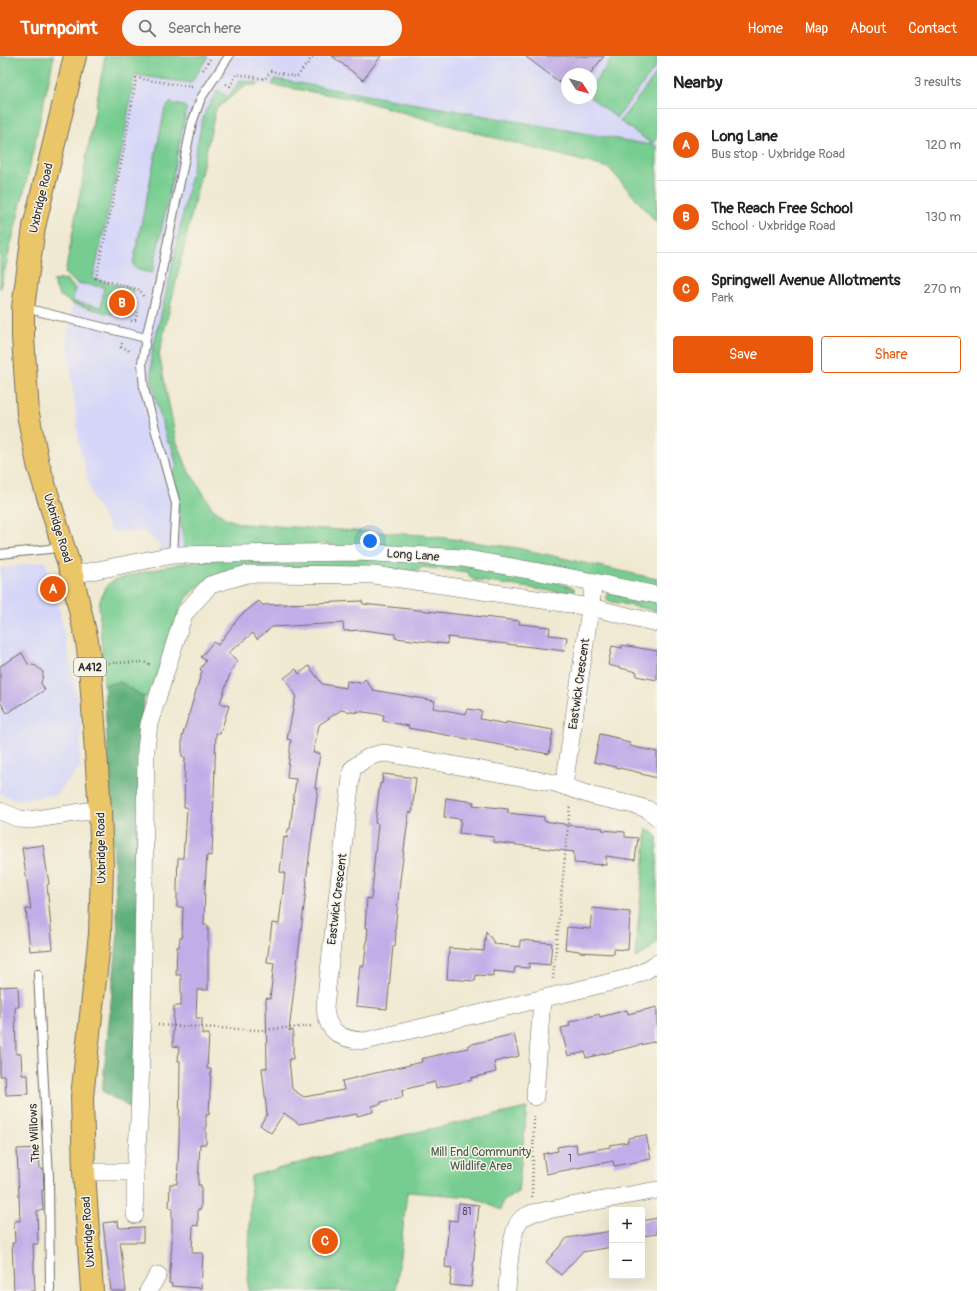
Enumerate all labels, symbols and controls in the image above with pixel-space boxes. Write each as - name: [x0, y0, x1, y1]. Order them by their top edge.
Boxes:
- search box: [122, 10, 402, 46]
- text: Turnpoint: [20, 16, 98, 40]
- icon: search: [136, 17, 158, 39]
- text: Search here: [168, 19, 241, 38]
- text: Home: [748, 20, 783, 37]
- text: Map: [805, 20, 828, 37]
- text: About: [850, 20, 886, 37]
- text: Contact: [908, 20, 957, 37]
- north arrow: [561, 68, 597, 104]
- text: Nearby: [673, 72, 722, 93]
- text: 3 results: [914, 74, 961, 90]
- text: Long Lane: [711, 127, 778, 146]
- text: A: [682, 137, 690, 153]
- text: 120 m: [925, 137, 961, 153]
- text: Bus stop · Uxbridge Road: [711, 146, 845, 162]
- street label: Uxbridge Road: [26, 161, 57, 235]
- text: The Reach Free School: [711, 199, 853, 218]
- text: B: [682, 209, 690, 225]
- text: 130 m: [925, 209, 961, 225]
- text: School · Uxbridge Road: [711, 218, 836, 234]
- text: Springwell Avenue Allotments: [711, 271, 901, 290]
- text: C: [682, 281, 690, 297]
- text: 270 m: [924, 281, 961, 297]
- pin: B: [109, 288, 135, 318]
- text: Park: [711, 290, 734, 306]
- button: Save: [673, 336, 813, 373]
- button: Share: [821, 336, 961, 373]
- street label: Uxbridge Road: [40, 492, 75, 565]
- your location: [360, 531, 380, 551]
- street label: Long Lane: [386, 546, 440, 565]
- pin: A: [40, 574, 66, 604]
- street label: Eastwick Crescent: [566, 637, 593, 731]
- road number: A412: [74, 658, 106, 676]
- street label: Uxbridge Road: [93, 812, 110, 884]
- street label: Eastwick Crescent: [324, 852, 351, 946]
- street label: The Willows: [25, 1103, 44, 1163]
- park label: Mill End Community Wildlife Area: [431, 1145, 531, 1174]
- house number: 1: [568, 1153, 572, 1165]
- street label: Uxbridge Road: [79, 1196, 98, 1268]
- house number: 81: [463, 1206, 472, 1218]
- map controls: [609, 1207, 645, 1279]
- button: +: [609, 1207, 645, 1243]
- pin: C: [312, 1226, 338, 1256]
- button: −: [609, 1243, 645, 1279]

